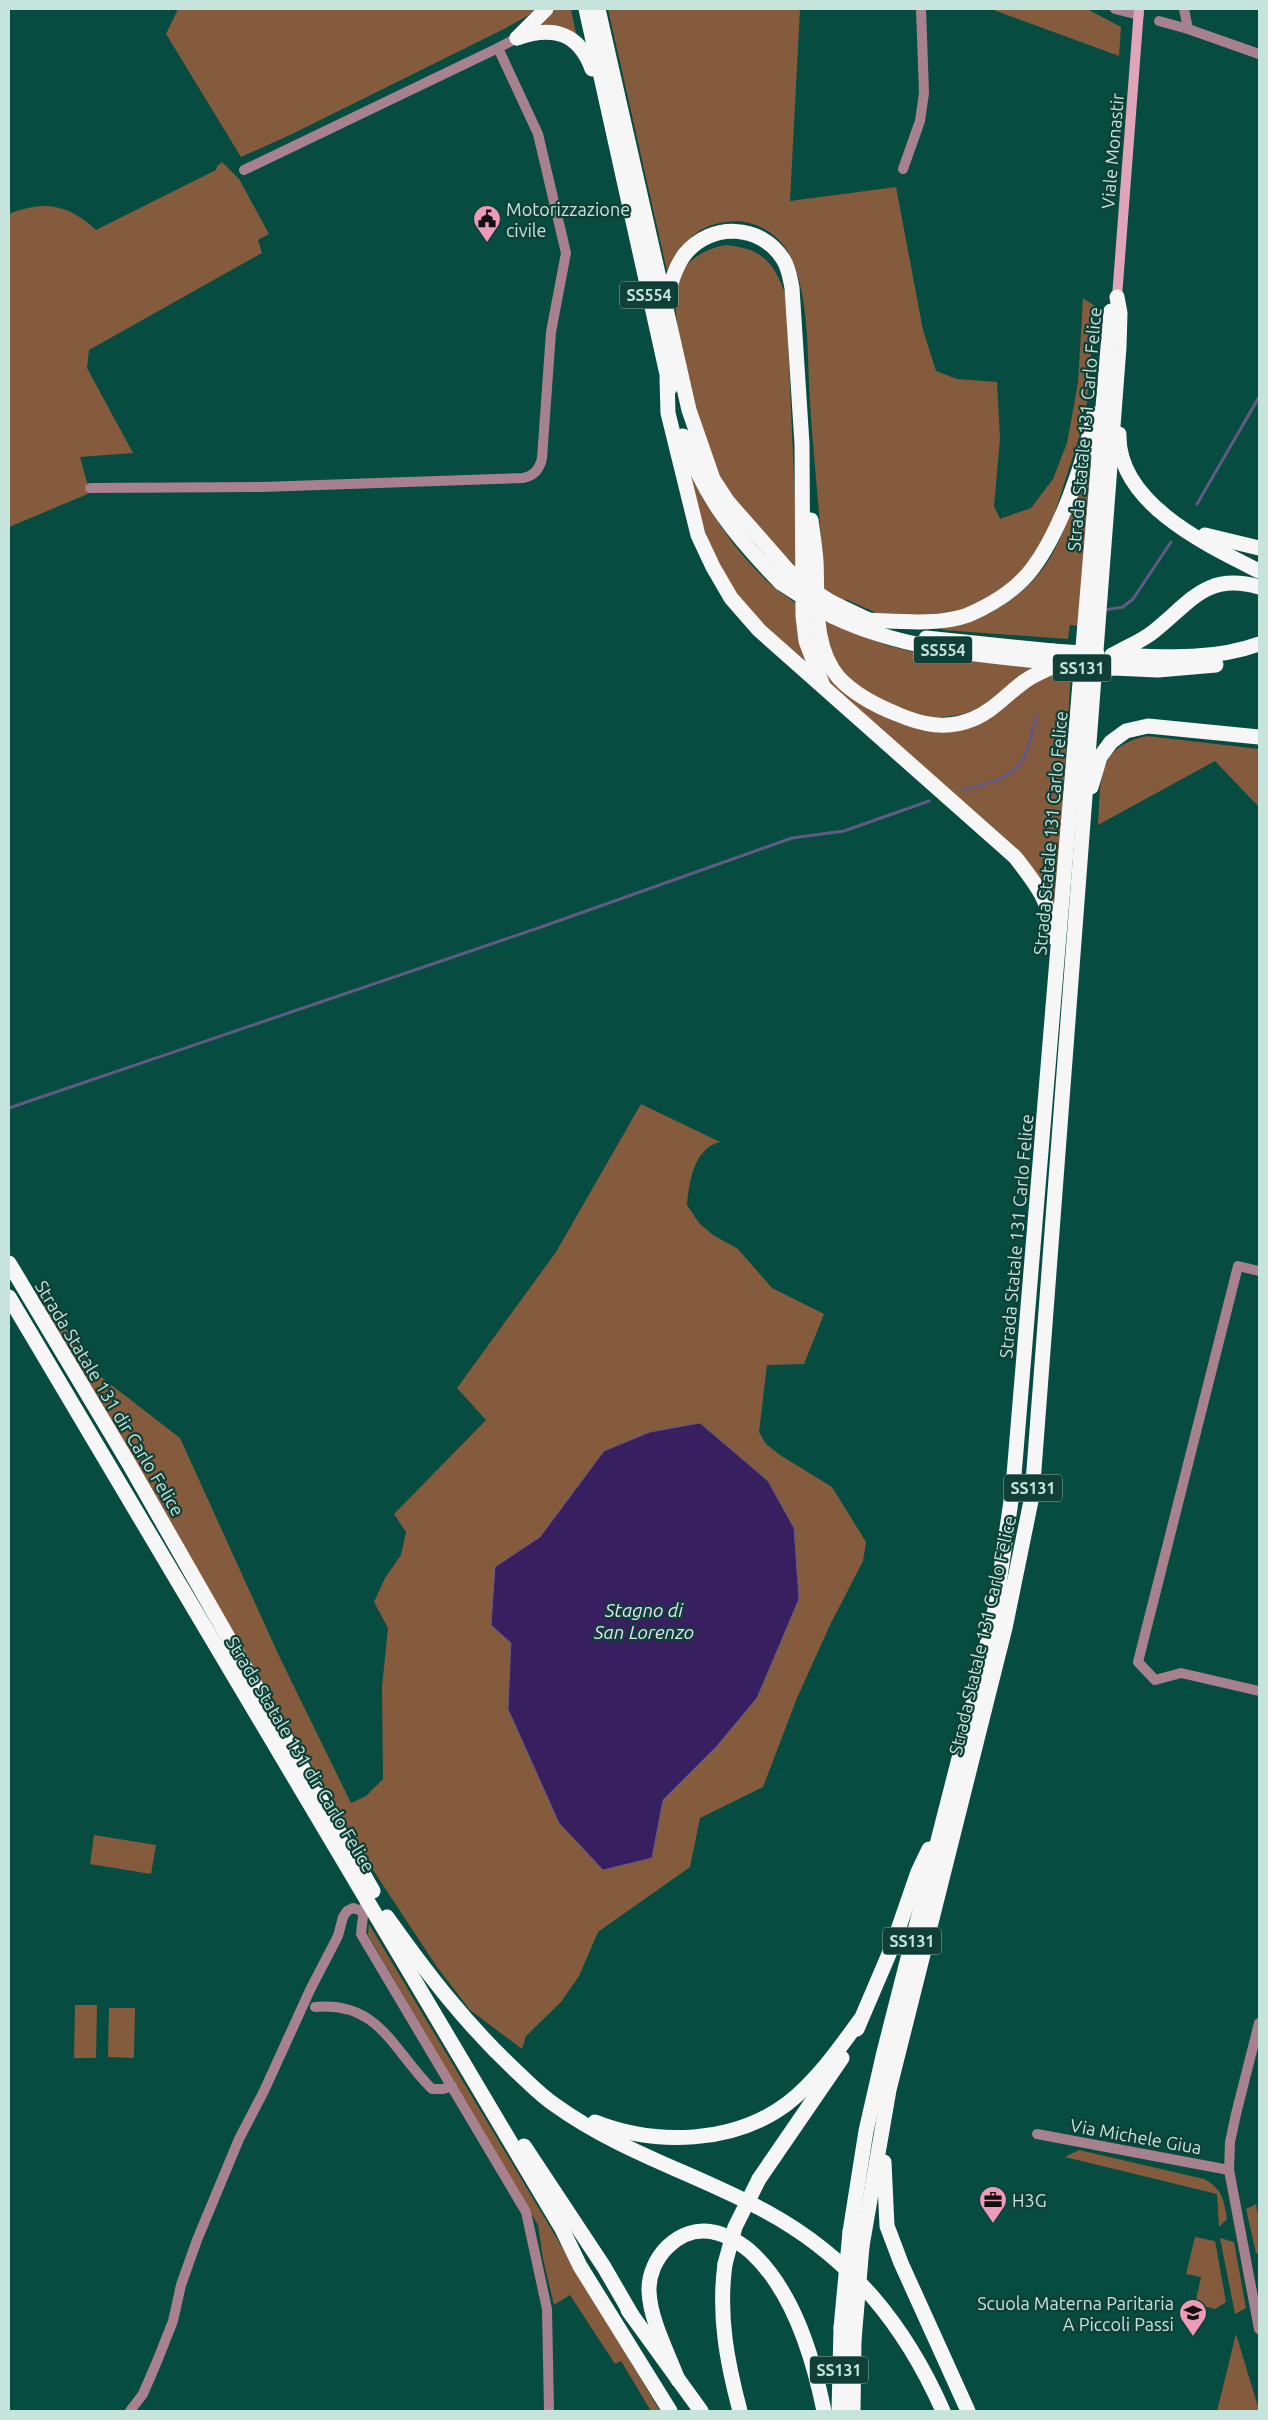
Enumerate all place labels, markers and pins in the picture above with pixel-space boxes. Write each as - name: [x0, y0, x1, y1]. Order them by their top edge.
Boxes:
- place label: Motorizzazione civile: [506, 199, 630, 240]
- public building icon: Motorizzazione civile: [472, 204, 502, 243]
- office icon: H3G: [978, 2185, 1008, 2224]
- place label: H3G: [1012, 2190, 1047, 2210]
- place label: Scuola Materna Paritaria A Piccoli Passi: [977, 2293, 1174, 2334]
- school or university icon: Scuola Materna Paritaria A Piccoli Passi: [1178, 2298, 1208, 2337]

